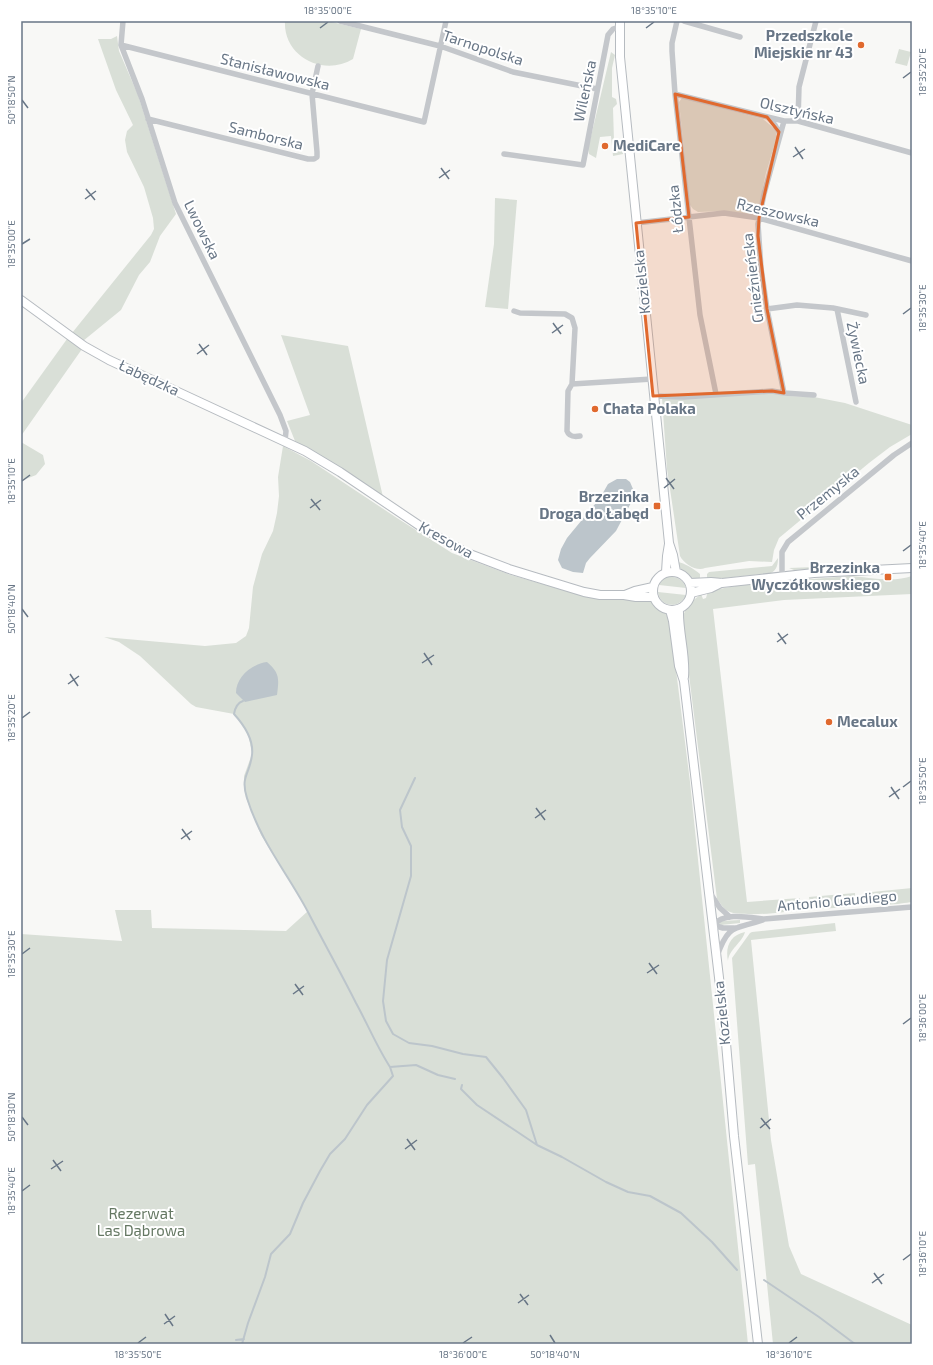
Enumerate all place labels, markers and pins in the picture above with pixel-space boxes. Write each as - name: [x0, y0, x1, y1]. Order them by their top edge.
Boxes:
- place label: Przedszkole Miejskie nr 43: [754, 26, 853, 61]
- marker: Przedszkole Miejskie nr 43: [856, 40, 866, 50]
- place label: MediCare: [613, 136, 680, 154]
- marker: MediCare: [600, 141, 610, 151]
- place label: Chata Polaka: [603, 399, 696, 417]
- marker: Chata Polaka: [590, 404, 600, 414]
- place label: Brzezinka Droga do Łabęd: [539, 487, 649, 522]
- marker: Brzezinka Droga do Łabęd: [652, 501, 662, 511]
- place label: Brzezinka Wyczółkowskiego: [751, 558, 880, 594]
- marker: Brzezinka Wyczółkowskiego: [883, 572, 893, 582]
- place label: Mecalux: [837, 712, 898, 730]
- marker: Mecalux: [824, 717, 834, 727]

